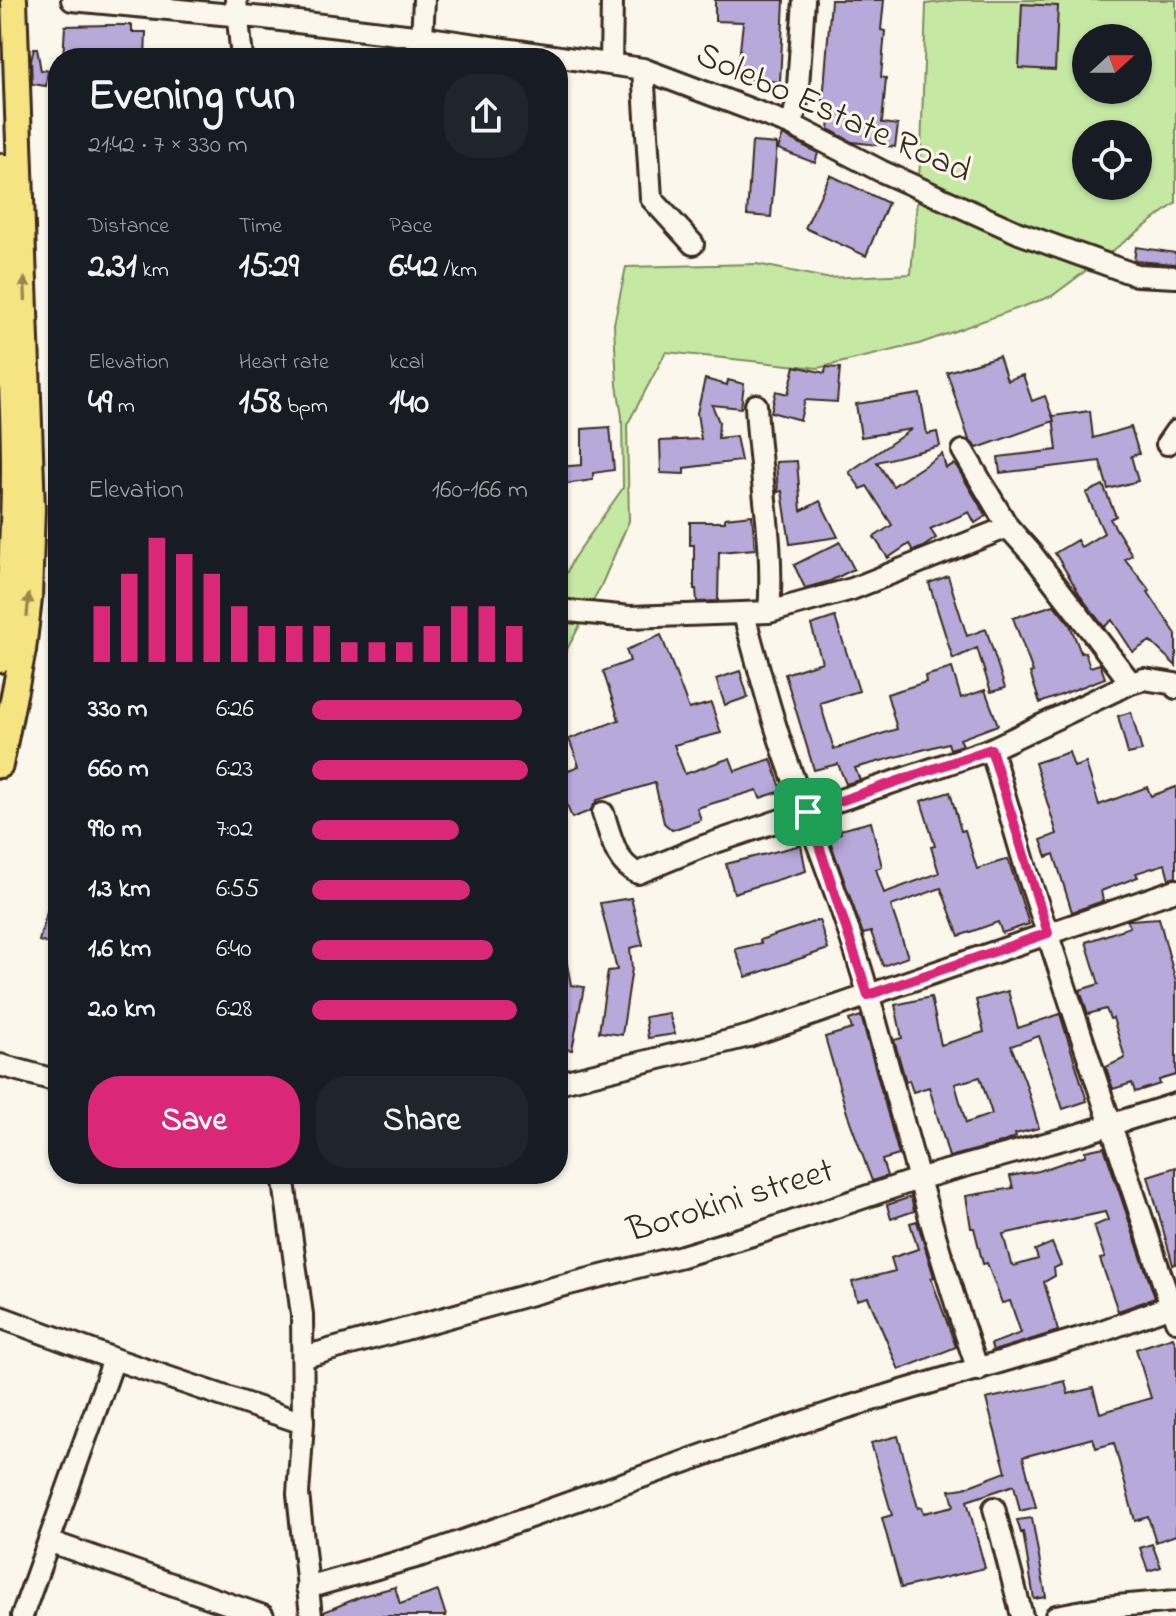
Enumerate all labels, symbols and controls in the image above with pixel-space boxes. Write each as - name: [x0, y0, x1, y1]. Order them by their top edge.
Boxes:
- north arrow: [1072, 24, 1152, 104]
- map controls: [1072, 24, 1152, 200]
- street label: Solebo Estate Road: [687, 29, 979, 199]
- text: Evening run: [88, 65, 295, 129]
- button: share: [444, 74, 528, 158]
- button: locate: [1072, 120, 1152, 200]
- text: 21:42 · 7 × 330 m: [88, 127, 248, 165]
- text: Distance: [88, 211, 169, 243]
- text: Time: [239, 211, 282, 243]
- text: Pace: [389, 211, 432, 243]
- text: 2.31: [88, 243, 137, 293]
- text: 15:29: [239, 243, 299, 293]
- text: 6:42: [389, 243, 438, 293]
- text: km: [137, 255, 169, 287]
- text: /km: [438, 255, 477, 287]
- one-way arrow: [19, 276, 31, 301]
- text: Elevation: [88, 347, 169, 379]
- text: Heart rate: [239, 347, 329, 379]
- text: kcal: [389, 347, 424, 379]
- text: 49: [88, 379, 112, 429]
- text: 158: [239, 379, 282, 429]
- text: 140: [389, 379, 429, 429]
- text: m: [112, 391, 135, 423]
- text: bpm: [282, 391, 328, 423]
- text: Elevation: [88, 472, 184, 510]
- text: 160–166 m: [432, 472, 528, 510]
- one-way arrow: [22, 592, 35, 617]
- text: 330 m: [88, 691, 147, 729]
- text: 6:26: [216, 691, 254, 729]
- text: 660 m: [88, 751, 149, 789]
- text: 6:23: [216, 751, 253, 789]
- pin: [774, 778, 842, 846]
- icon: arrive: [786, 790, 830, 834]
- text: 990 m: [88, 811, 142, 849]
- text: 7:02: [216, 811, 253, 849]
- text: 1.3 km: [88, 871, 150, 909]
- text: 6:55: [216, 871, 259, 909]
- text: 1.6 km: [88, 931, 151, 969]
- text: 6:40: [216, 931, 252, 969]
- text: 2.0 km: [88, 991, 156, 1029]
- text: 6:28: [216, 991, 252, 1029]
- button: Save: [88, 1076, 300, 1168]
- button: Share: [316, 1076, 528, 1168]
- street label: Borokini street: [620, 1145, 841, 1259]

